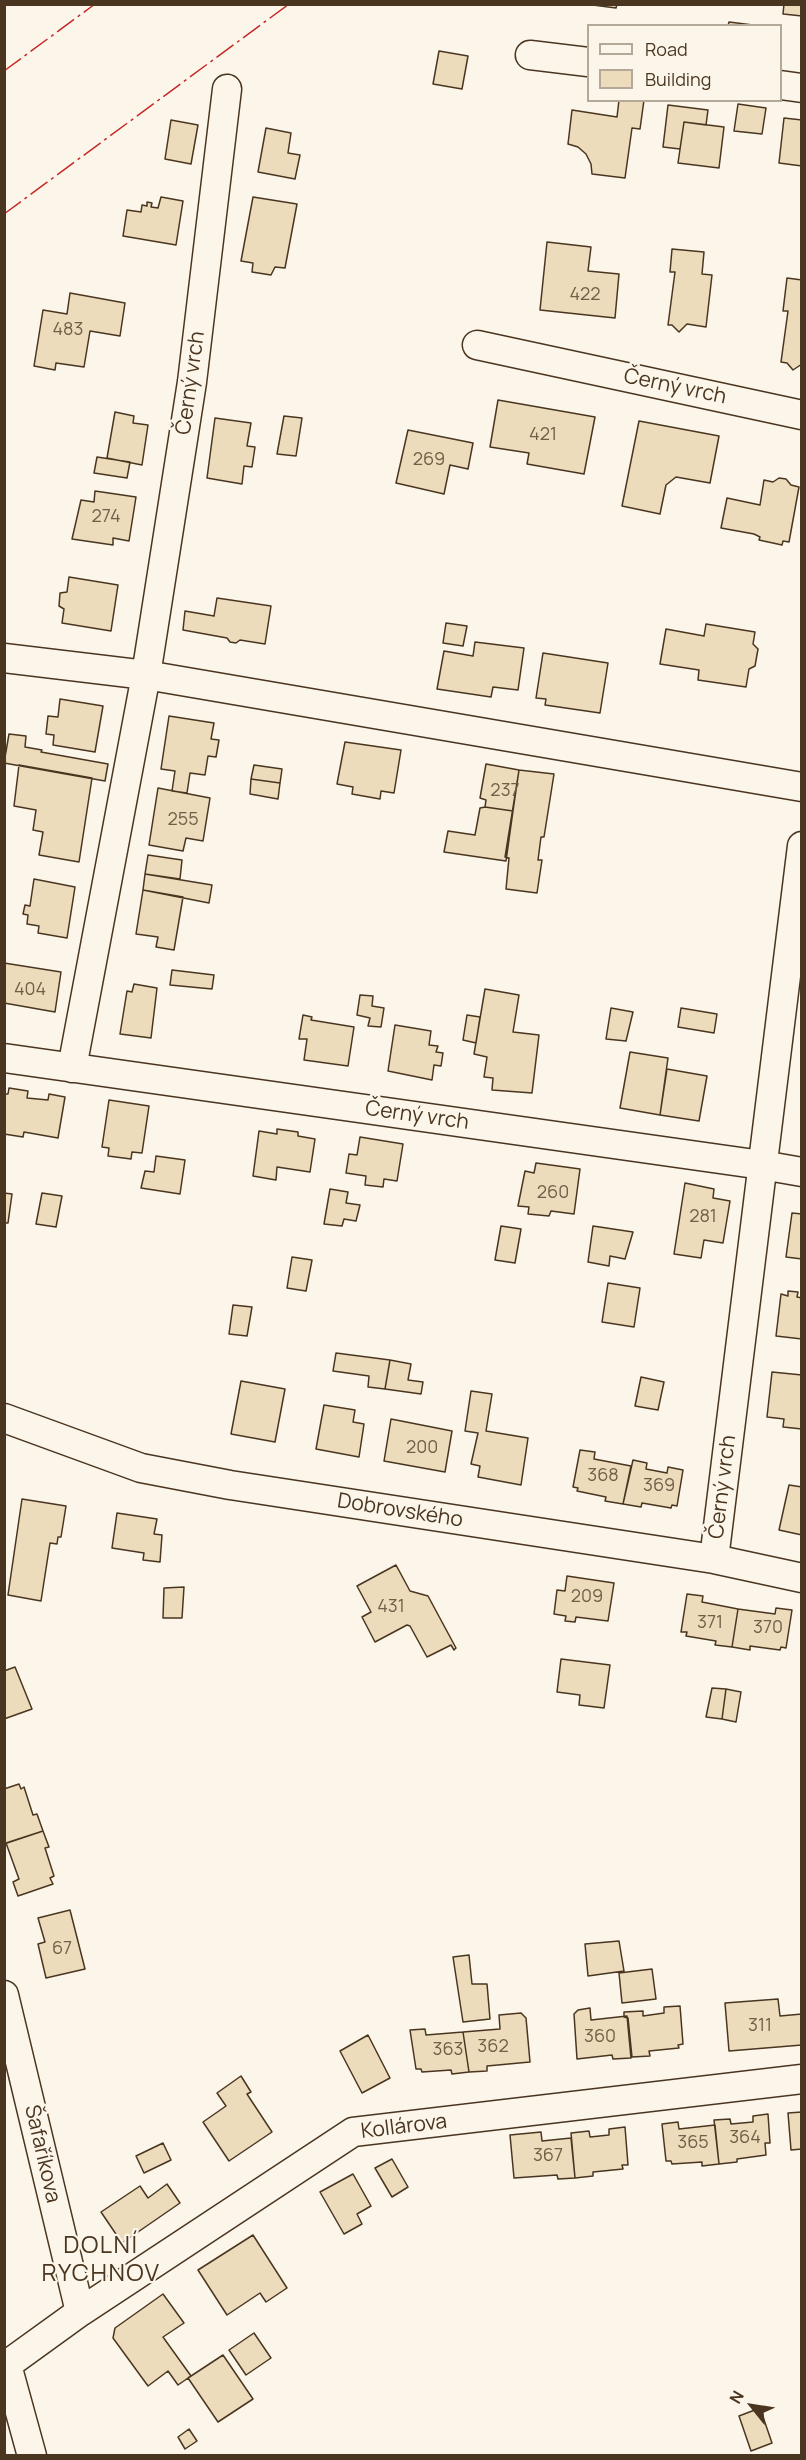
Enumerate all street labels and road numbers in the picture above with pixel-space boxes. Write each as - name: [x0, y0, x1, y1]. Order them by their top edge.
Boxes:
- street label: Černý vrch: [171, 330, 211, 436]
- street label: Černý vrch: [621, 364, 729, 410]
- street label: Černý vrch: [364, 1096, 470, 1136]
- street label: Černý vrch: [704, 1434, 742, 1540]
- street label: Dobrovského: [335, 1489, 465, 1533]
- street label: Šafaříkova: [18, 2103, 66, 2205]
- street label: Kollárova: [359, 2109, 449, 2145]

